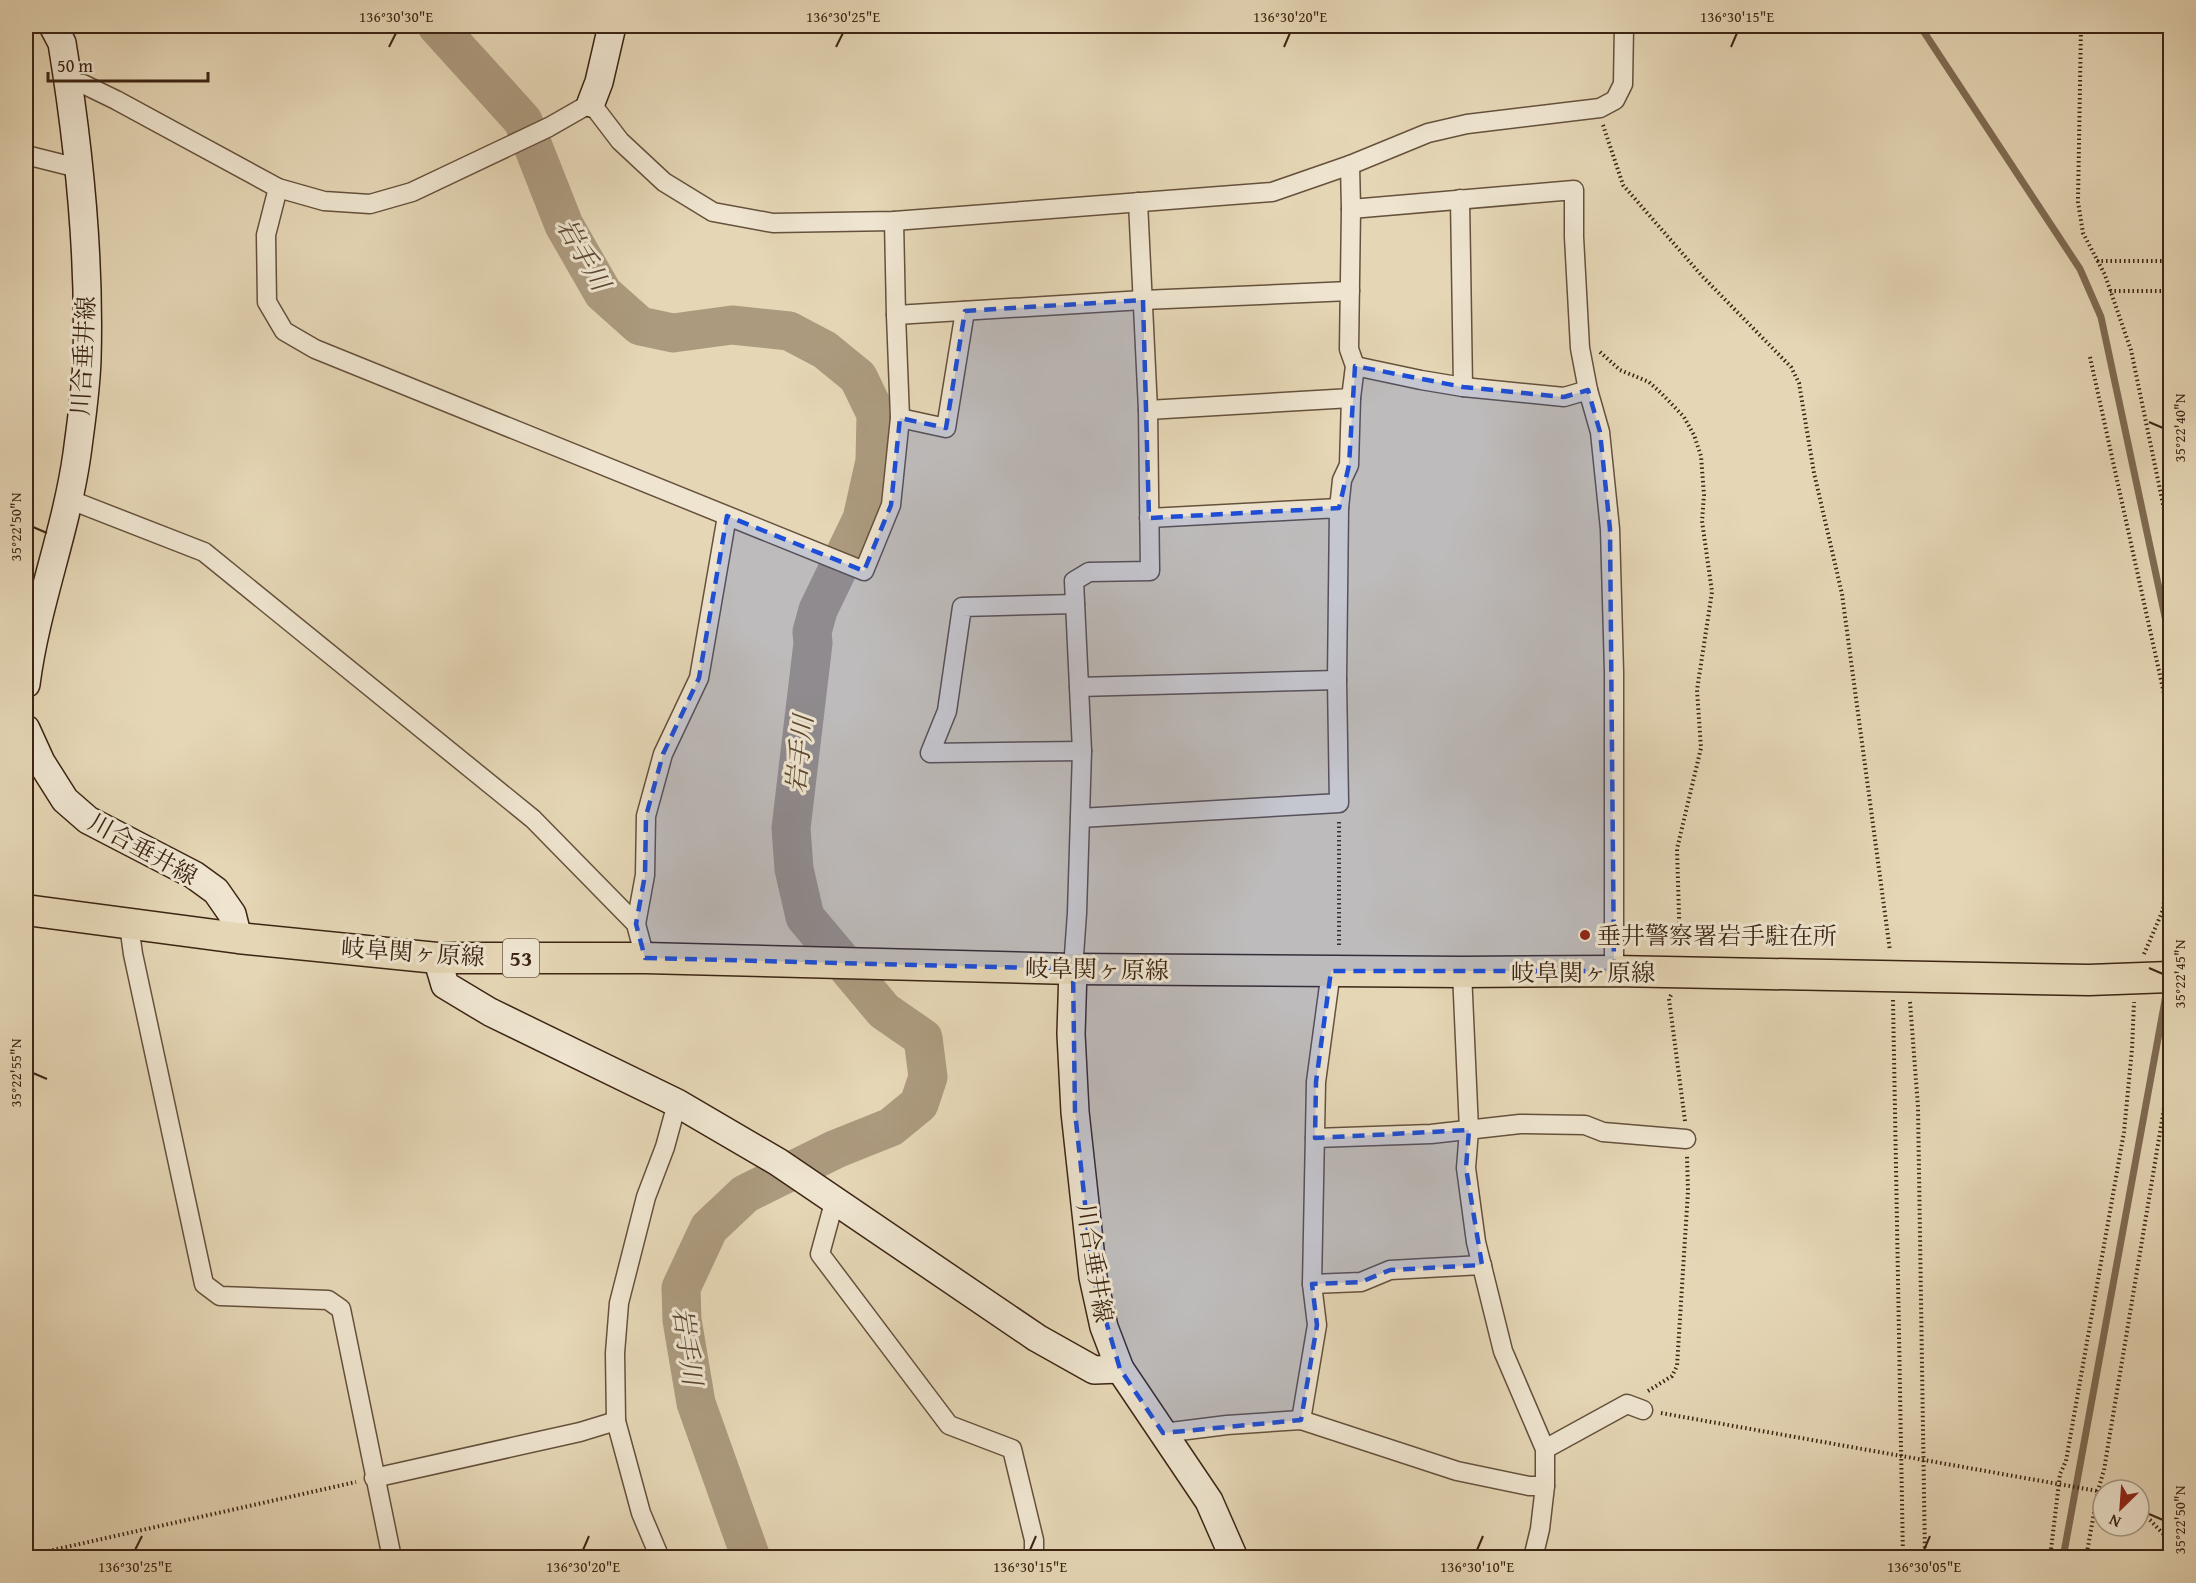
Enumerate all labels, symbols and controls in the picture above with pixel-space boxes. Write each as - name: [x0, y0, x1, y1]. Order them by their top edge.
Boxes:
- text: 136°30'30"E: [359, 6, 433, 27]
- text: 136°30'25"E: [806, 6, 880, 27]
- text: 136°30'20"E: [1253, 6, 1327, 27]
- text: 136°30'15"E: [1700, 6, 1774, 27]
- scale bar: [48, 45, 208, 83]
- text: 50 m: [57, 52, 93, 79]
- water label: 岩手川: [548, 210, 622, 300]
- street label: 川合垂井線: [62, 295, 104, 417]
- text: 35°22'40"N: [2169, 393, 2190, 462]
- text: 35°22'50"N: [5, 492, 26, 561]
- water label: 岩手川: [776, 710, 823, 795]
- street label: 川合垂井線: [82, 805, 204, 893]
- place label: 垂井警察署岩手駐在所: [1597, 918, 1837, 953]
- marker: 垂井警察署岩手駐在所: [1578, 928, 1592, 942]
- street label: 岐阜関ヶ原線: [340, 930, 486, 974]
- road number: 53: [503, 939, 539, 977]
- text: 35°22'45"N: [2169, 939, 2190, 1008]
- street label: 岐阜関ヶ原線: [1025, 950, 1169, 988]
- street label: 岐阜関ヶ原線: [1511, 955, 1655, 990]
- text: 35°22'55"N: [5, 1038, 26, 1107]
- street label: 川合垂井線: [1068, 1201, 1122, 1325]
- water label: 岩手川: [663, 1305, 713, 1390]
- north arrow: [2091, 1478, 2151, 1538]
- text: 35°22'50"N: [2169, 1485, 2190, 1554]
- text: N: [2104, 1508, 2125, 1535]
- text: 136°30'25"E: [98, 1556, 172, 1577]
- text: 136°30'20"E: [546, 1556, 620, 1577]
- text: 136°30'15"E: [993, 1556, 1067, 1577]
- text: 136°30'10"E: [1440, 1556, 1514, 1577]
- text: 136°30'05"E: [1887, 1556, 1961, 1577]

